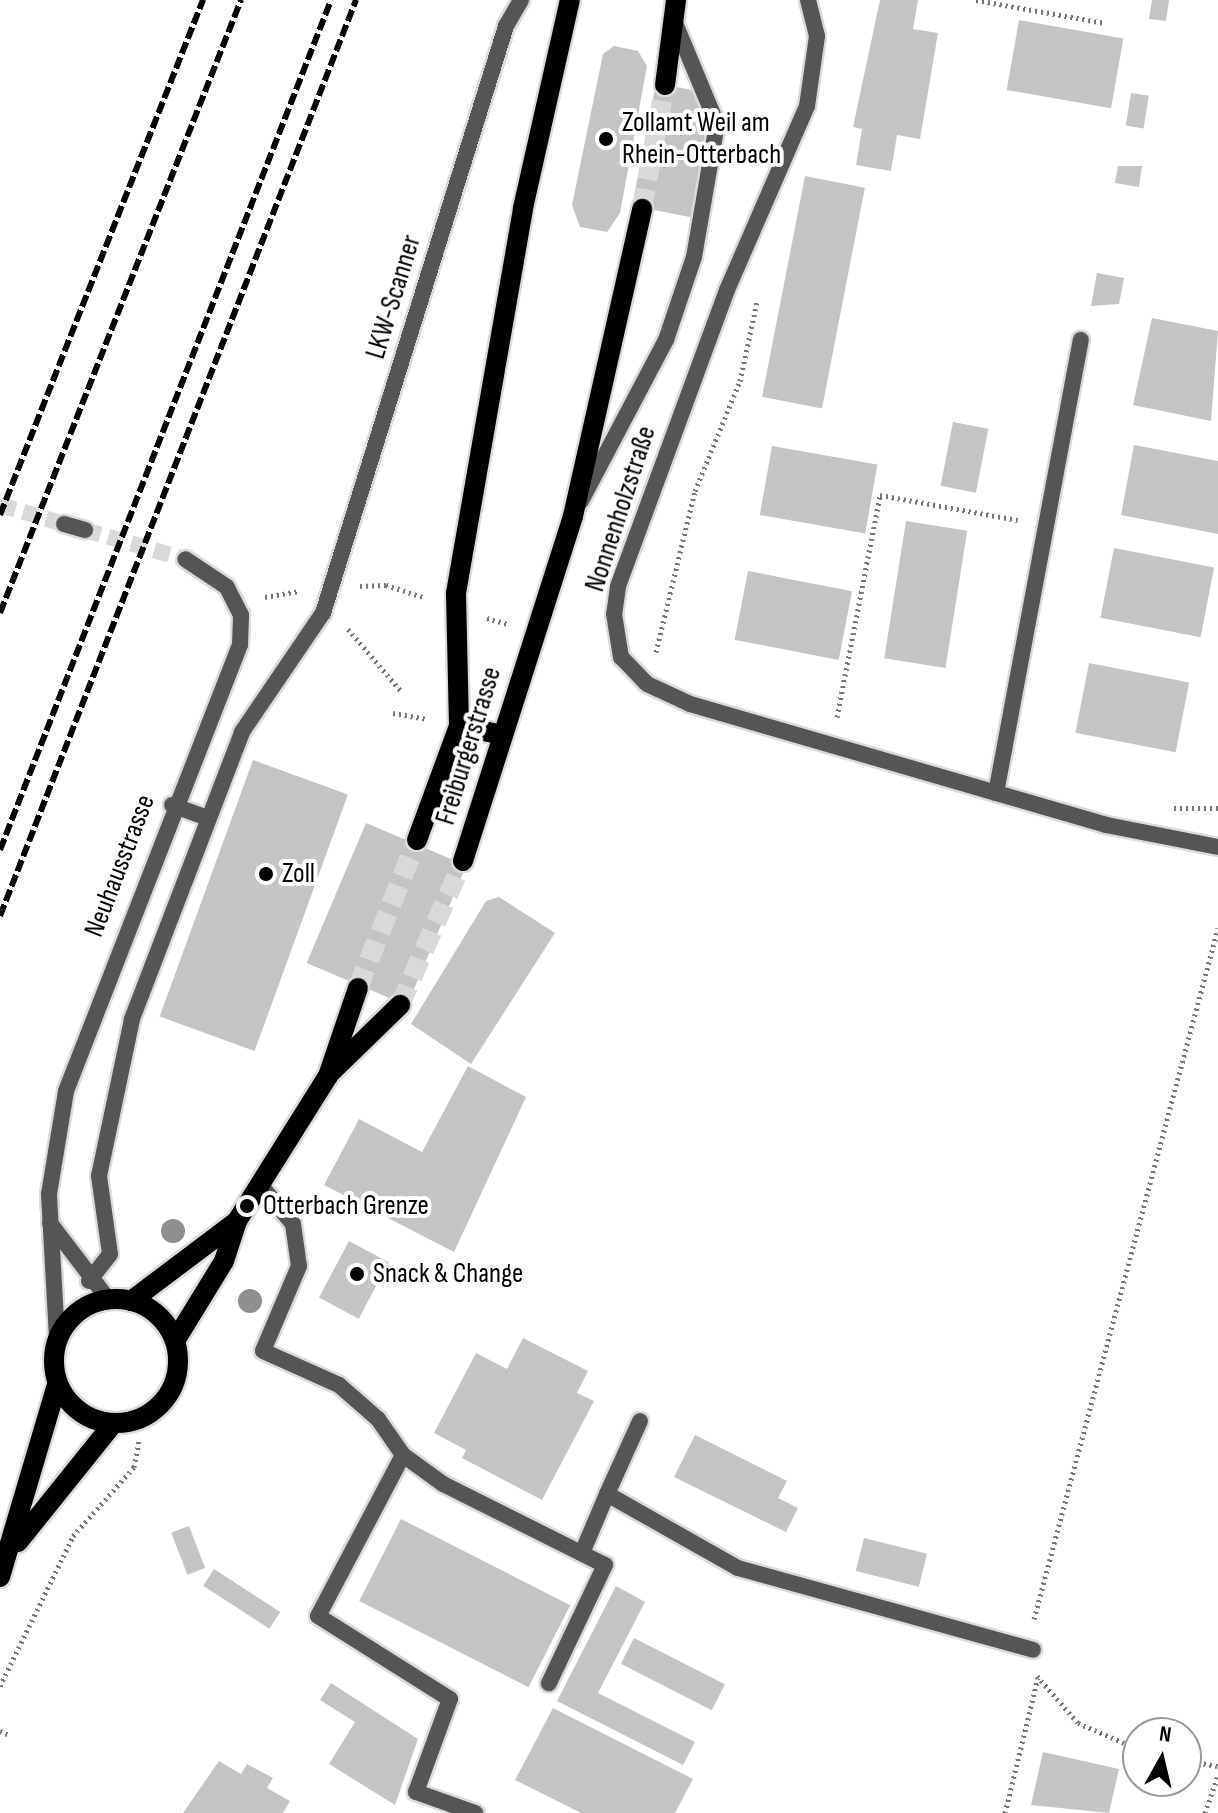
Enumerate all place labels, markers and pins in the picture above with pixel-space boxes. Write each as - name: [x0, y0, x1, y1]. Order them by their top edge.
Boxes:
- place label: Zollamt Weil am Rhein-Otterbach: [622, 106, 781, 172]
- marker: Zollamt Weil am Rhein-Otterbach: [597, 130, 615, 148]
- place label: Zoll: [282, 857, 315, 891]
- marker: Zoll: [257, 865, 275, 883]
- place label: Otterbach Grenze: [263, 1189, 429, 1223]
- marker: Otterbach Grenze: [238, 1197, 256, 1215]
- place label: Snack & Change: [373, 1257, 523, 1291]
- marker: Snack & Change: [348, 1265, 366, 1283]

